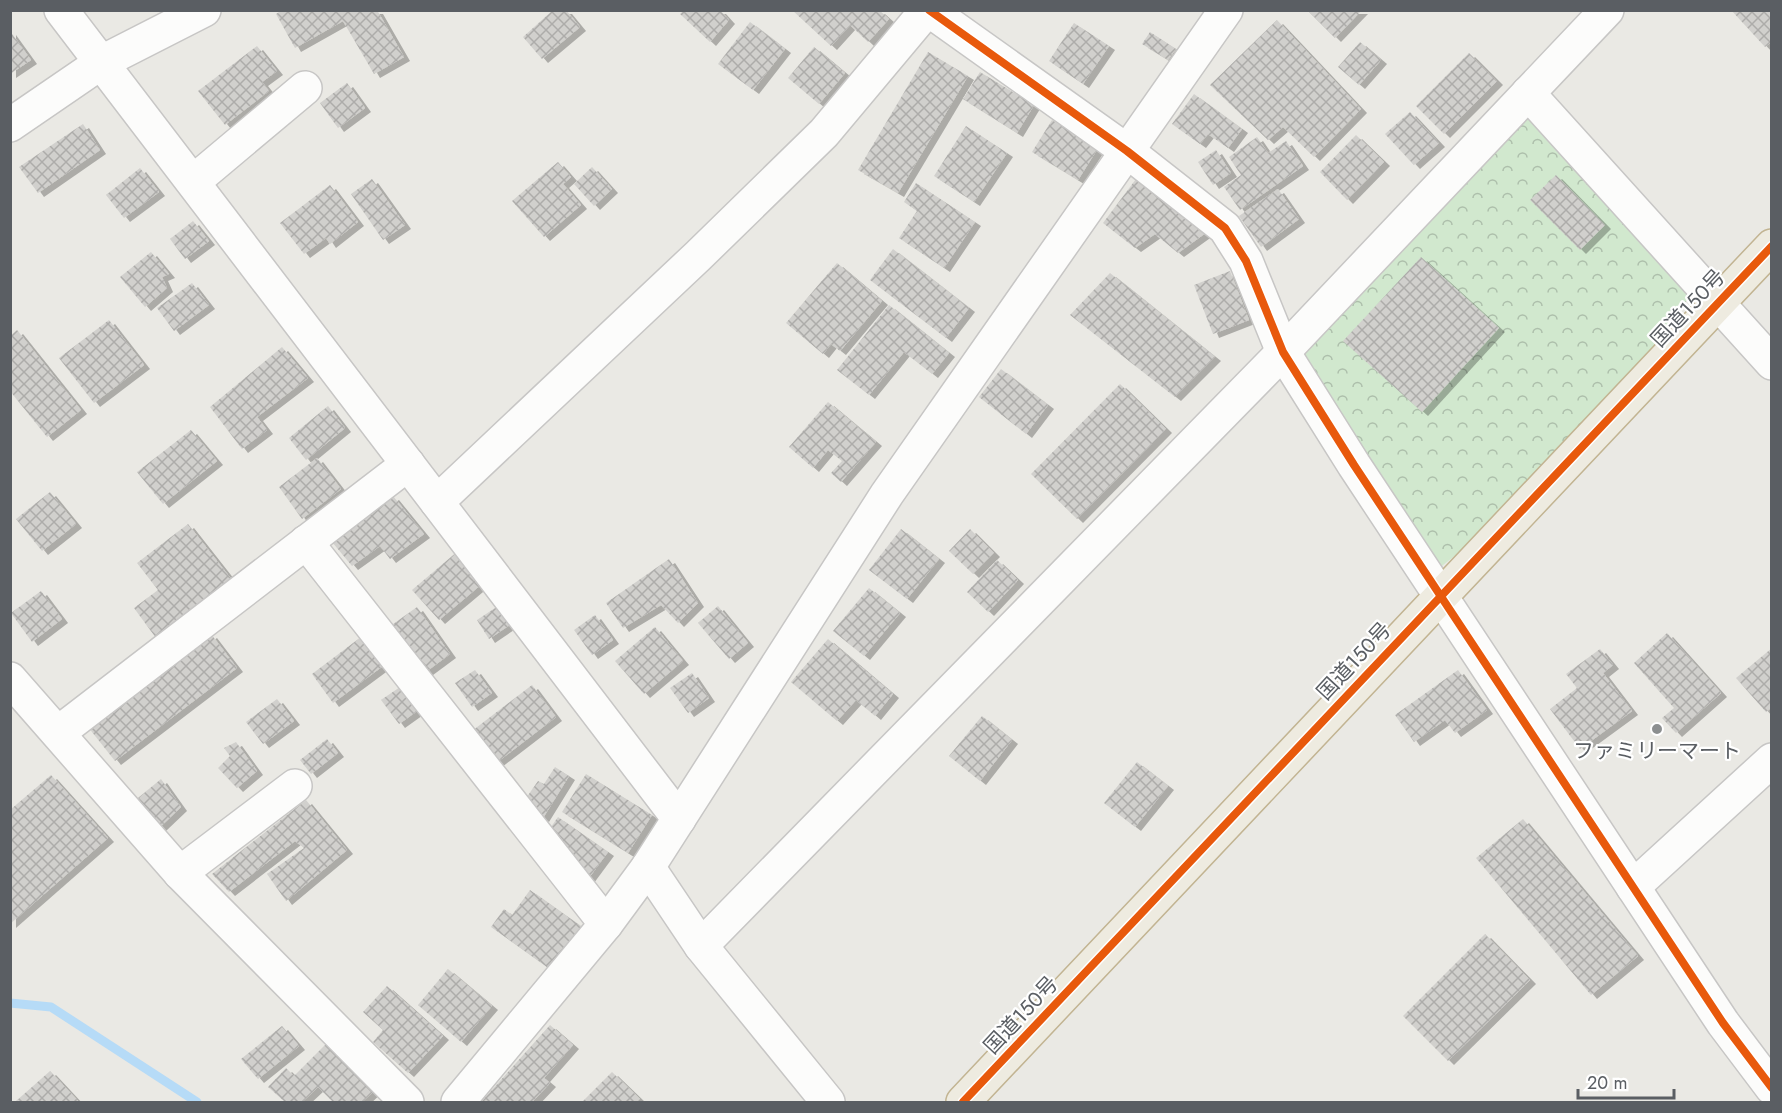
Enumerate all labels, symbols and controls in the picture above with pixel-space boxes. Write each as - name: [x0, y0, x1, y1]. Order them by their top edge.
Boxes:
- street label: 国道150号: [1644, 262, 1732, 354]
- street label: 国道150号: [1310, 615, 1398, 707]
- marker: ファミリーマート: [1650, 722, 1664, 736]
- place label: ファミリーマート: [1573, 736, 1741, 766]
- street label: 国道150号: [977, 969, 1065, 1061]
- scale bar: [1578, 1062, 1674, 1100]
- text: 20 m: [1587, 1070, 1627, 1096]

